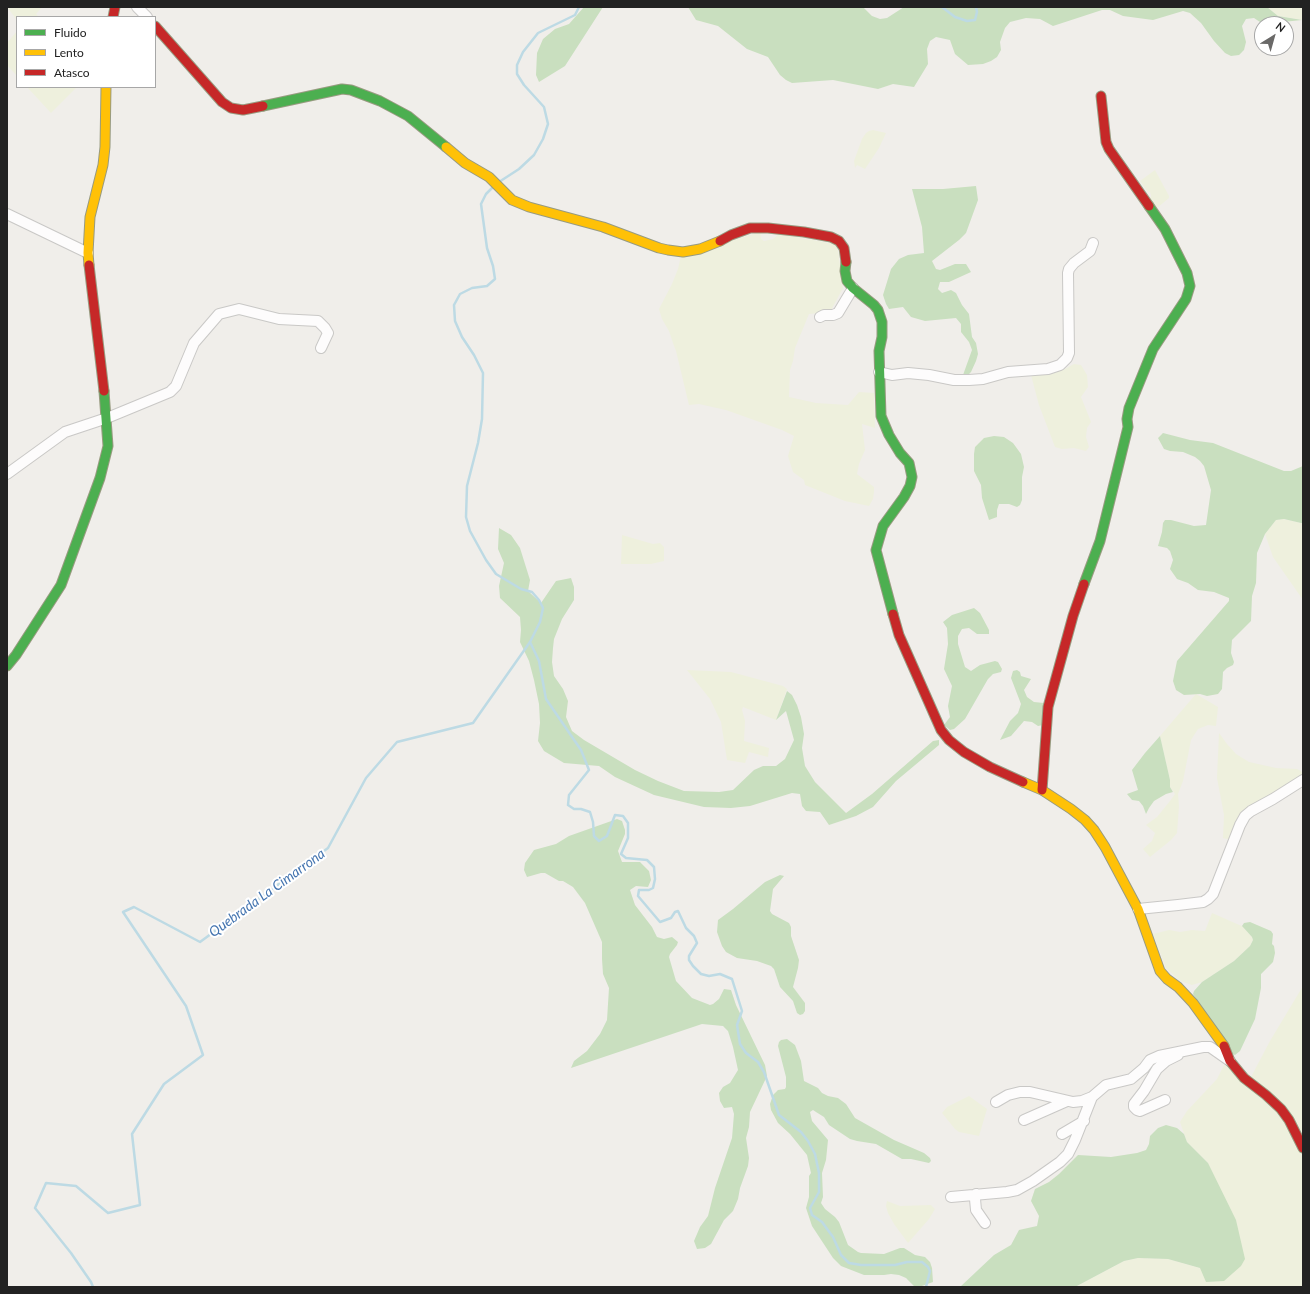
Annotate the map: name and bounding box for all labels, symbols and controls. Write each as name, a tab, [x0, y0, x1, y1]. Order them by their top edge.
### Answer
legend	[16, 16, 156, 88]
north arrow	[1254, 16, 1294, 56]
text: N	[1274, 19, 1288, 35]
text: Fluido	[54, 25, 87, 40]
text: Lento	[54, 45, 84, 60]
text: Atasco	[54, 65, 90, 80]
water label: Quebrada La Cimarrona	[206, 845, 328, 941]

